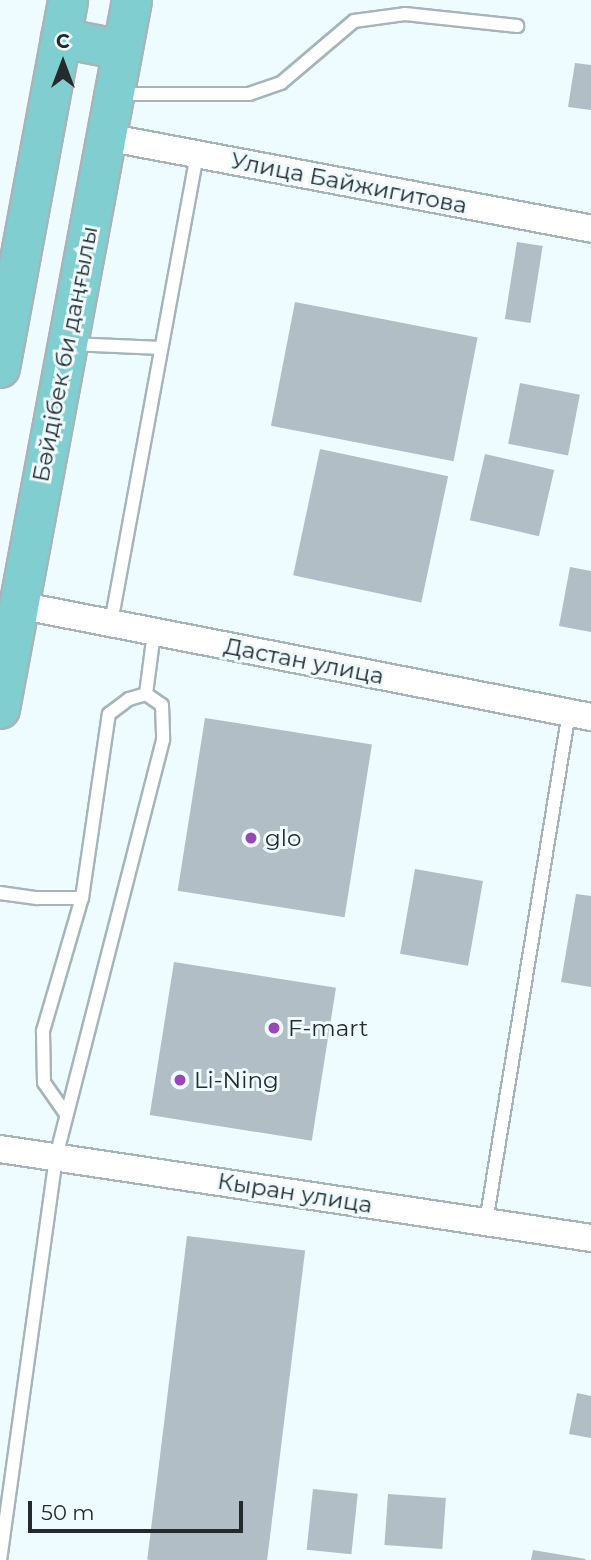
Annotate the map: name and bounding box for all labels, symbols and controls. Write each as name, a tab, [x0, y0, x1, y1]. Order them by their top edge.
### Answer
north arrow	[28, 28, 98, 98]
text: С	[56, 30, 70, 53]
street label: Улица Байжигитова	[228, 147, 470, 219]
street label: Бәйдібек би даңғылы	[27, 224, 103, 484]
street label: Дастан улица	[222, 632, 386, 690]
place label: glo	[265, 824, 301, 852]
marker: glo	[243, 830, 259, 846]
place label: F-mart	[288, 1014, 368, 1042]
marker: F-mart	[266, 1020, 282, 1036]
place label: Li-Ning	[194, 1066, 279, 1094]
marker: Li-Ning	[172, 1072, 188, 1088]
street label: Кыран улица	[216, 1167, 374, 1219]
scale bar	[32, 1486, 247, 1530]
text: 50 m	[41, 1500, 95, 1525]

